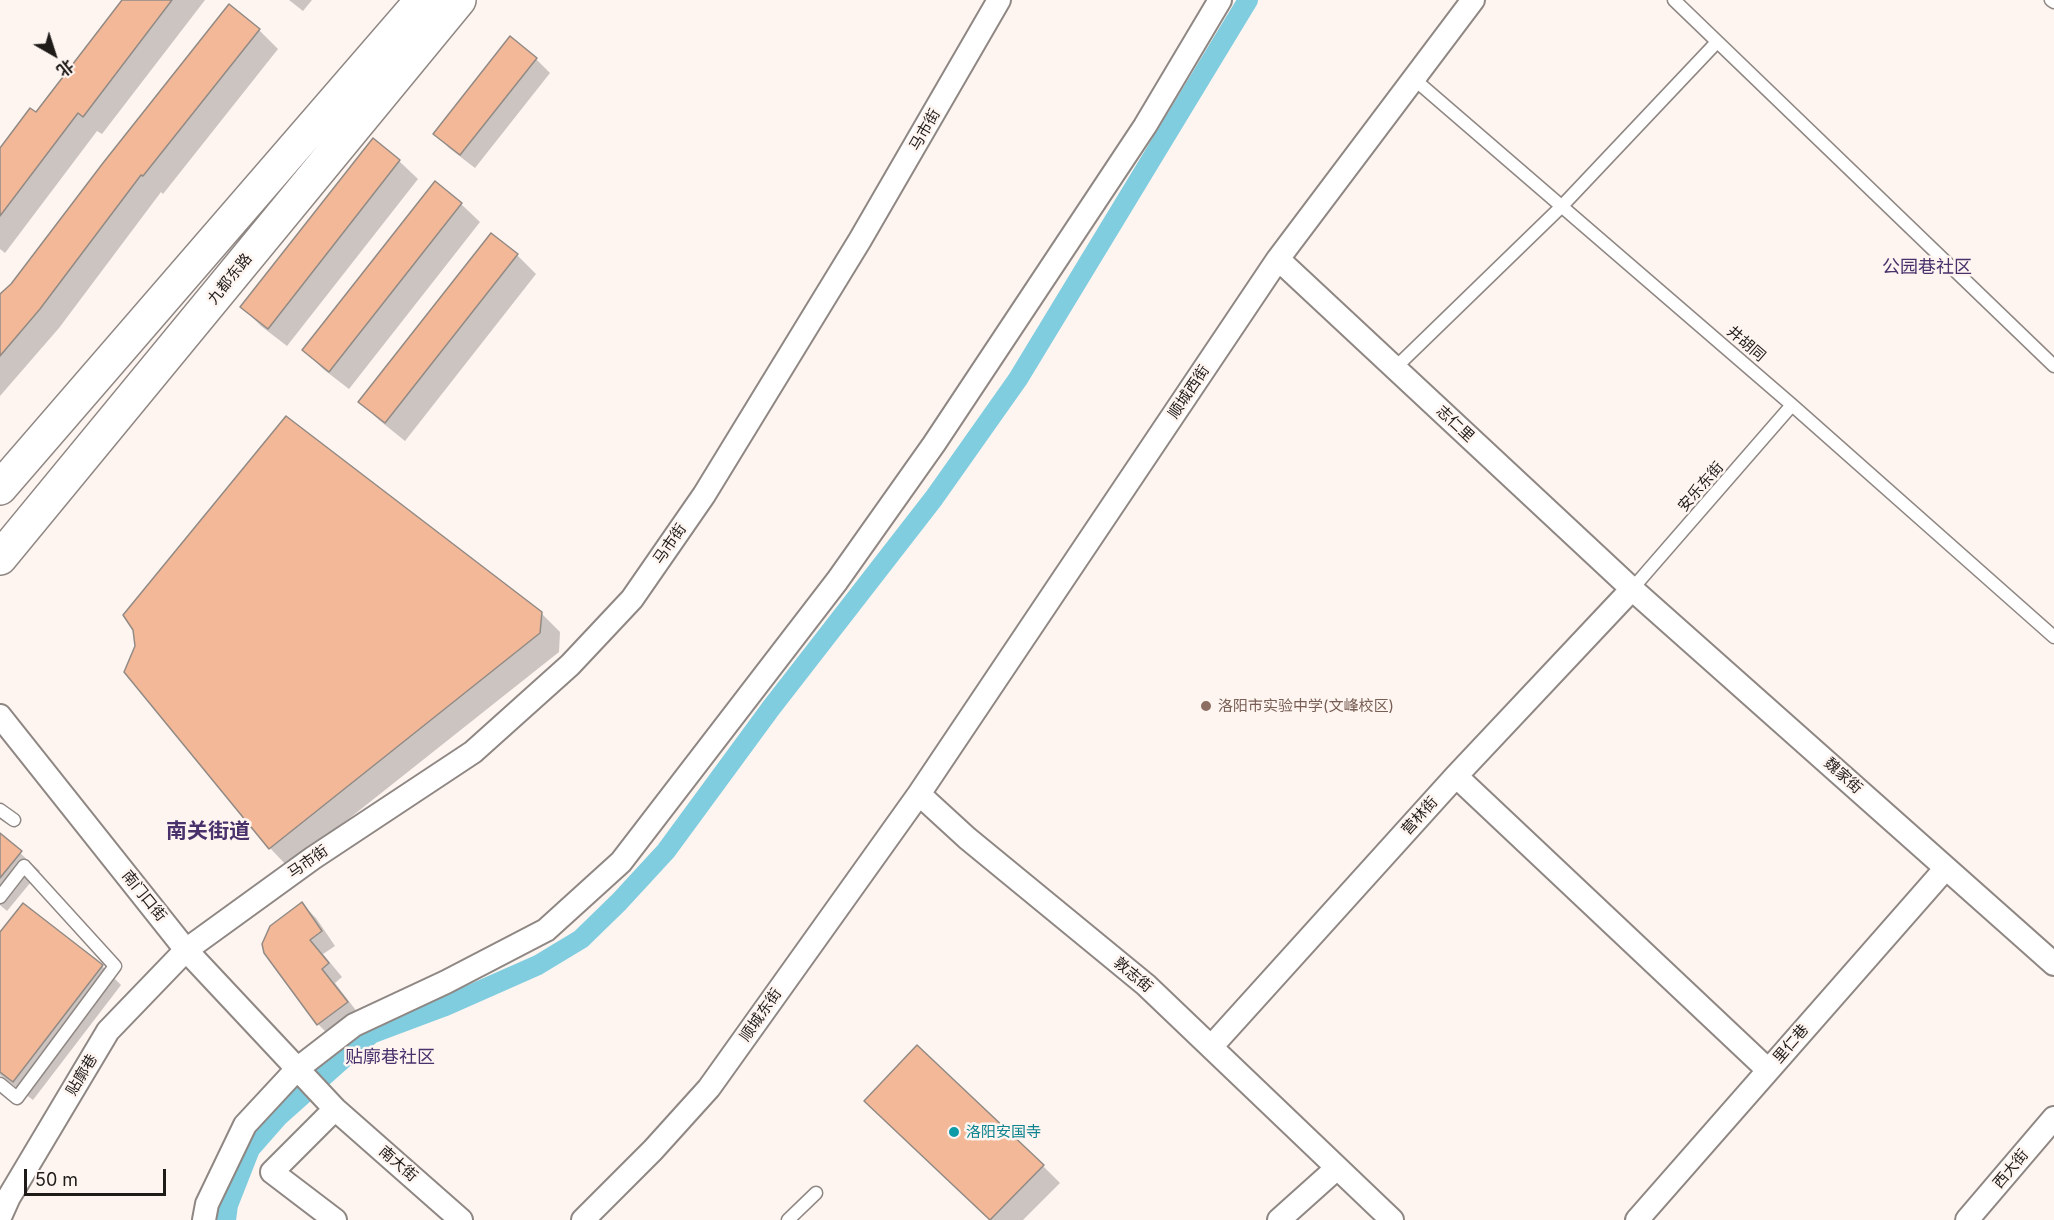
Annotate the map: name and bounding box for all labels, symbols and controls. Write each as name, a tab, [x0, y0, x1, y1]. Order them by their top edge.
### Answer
north arrow	[24, 24, 84, 84]
text: 北	[53, 55, 78, 81]
street label: 马市街	[906, 106, 944, 154]
street label: 九都东路	[204, 250, 256, 308]
district label: 公园巷社区	[1882, 257, 1972, 279]
street label: 井胡同	[1723, 322, 1769, 366]
street label: 顺城西街	[1165, 362, 1213, 422]
street label: 志仁里	[1432, 402, 1478, 446]
street label: 安乐东街	[1675, 458, 1727, 516]
street label: 马市街	[650, 520, 690, 568]
place label: 洛阳市实验中学(文峰校区)	[1218, 697, 1394, 715]
marker: 洛阳市实验中学(文峰校区)	[1199, 699, 1213, 713]
street label: 魏家街	[1820, 754, 1866, 798]
street label: 营林街	[1398, 793, 1442, 839]
district label: 南关街道	[166, 819, 250, 845]
street label: 马市街	[284, 842, 332, 882]
street label: 南门口街	[118, 867, 170, 925]
street label: 敦志街	[1110, 954, 1156, 996]
street label: 顺城东街	[736, 985, 786, 1045]
street label: 里仁巷	[1769, 1021, 1813, 1067]
district label: 贴廓巷社区	[345, 1047, 435, 1069]
street label: 贴廓巷	[63, 1051, 101, 1099]
place label: 洛阳安国寺	[966, 1123, 1041, 1141]
marker: 洛阳安国寺	[947, 1125, 961, 1139]
street label: 南大街	[375, 1142, 421, 1186]
street label: 西大街	[1990, 1146, 2032, 1192]
scale bar	[27, 1157, 170, 1195]
text: 50 m	[35, 1169, 78, 1190]

